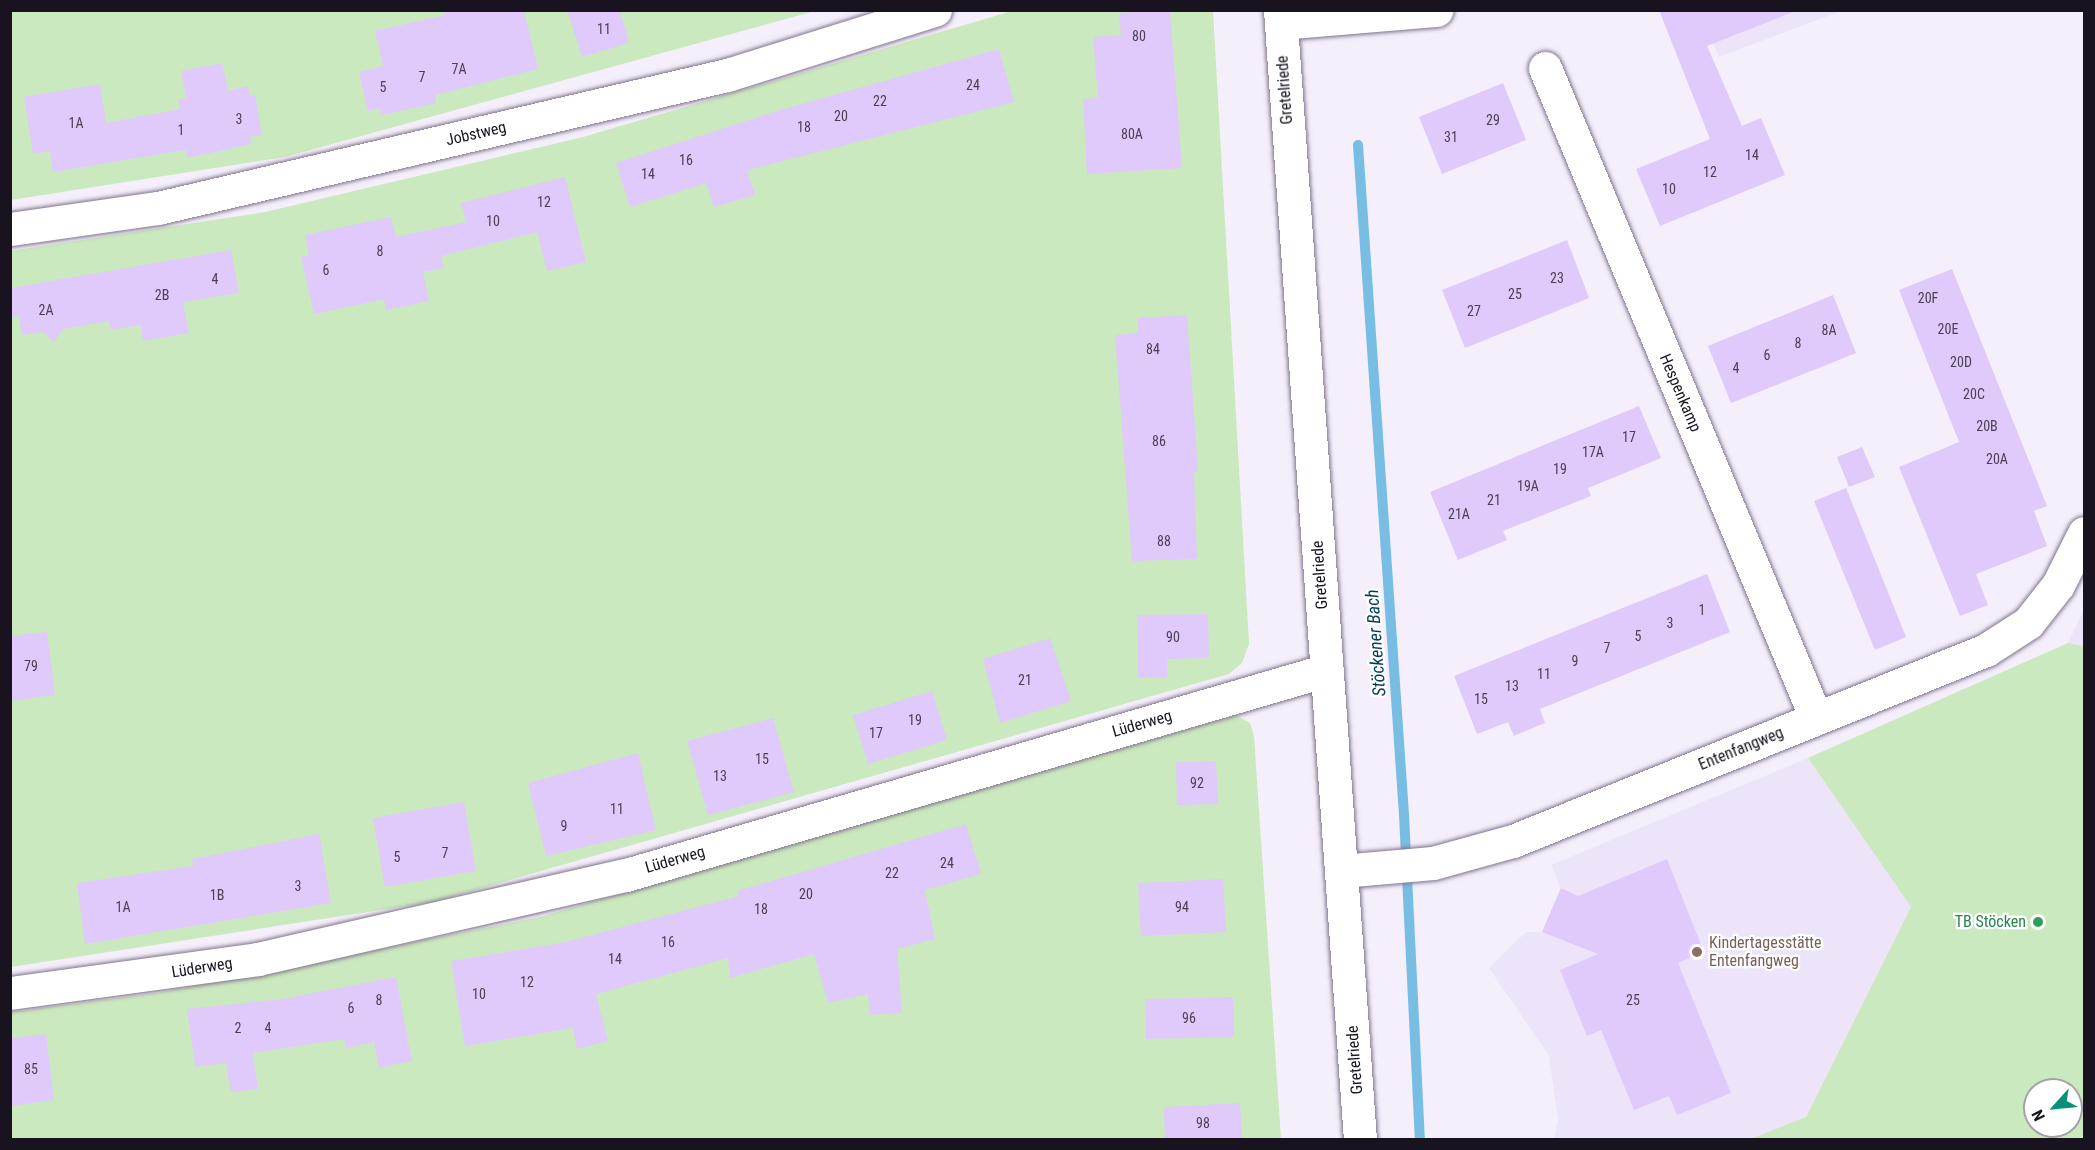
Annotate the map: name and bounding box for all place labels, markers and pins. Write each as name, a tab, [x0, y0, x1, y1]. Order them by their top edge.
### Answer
place label: TB Stöcken	[1955, 912, 2026, 932]
marker: TB Stöcken	[2031, 915, 2045, 929]
place label: Kindertagesstätte Entenfangweg	[1709, 933, 1822, 971]
marker: Kindertagesstätte Entenfangweg	[1690, 945, 1704, 959]

